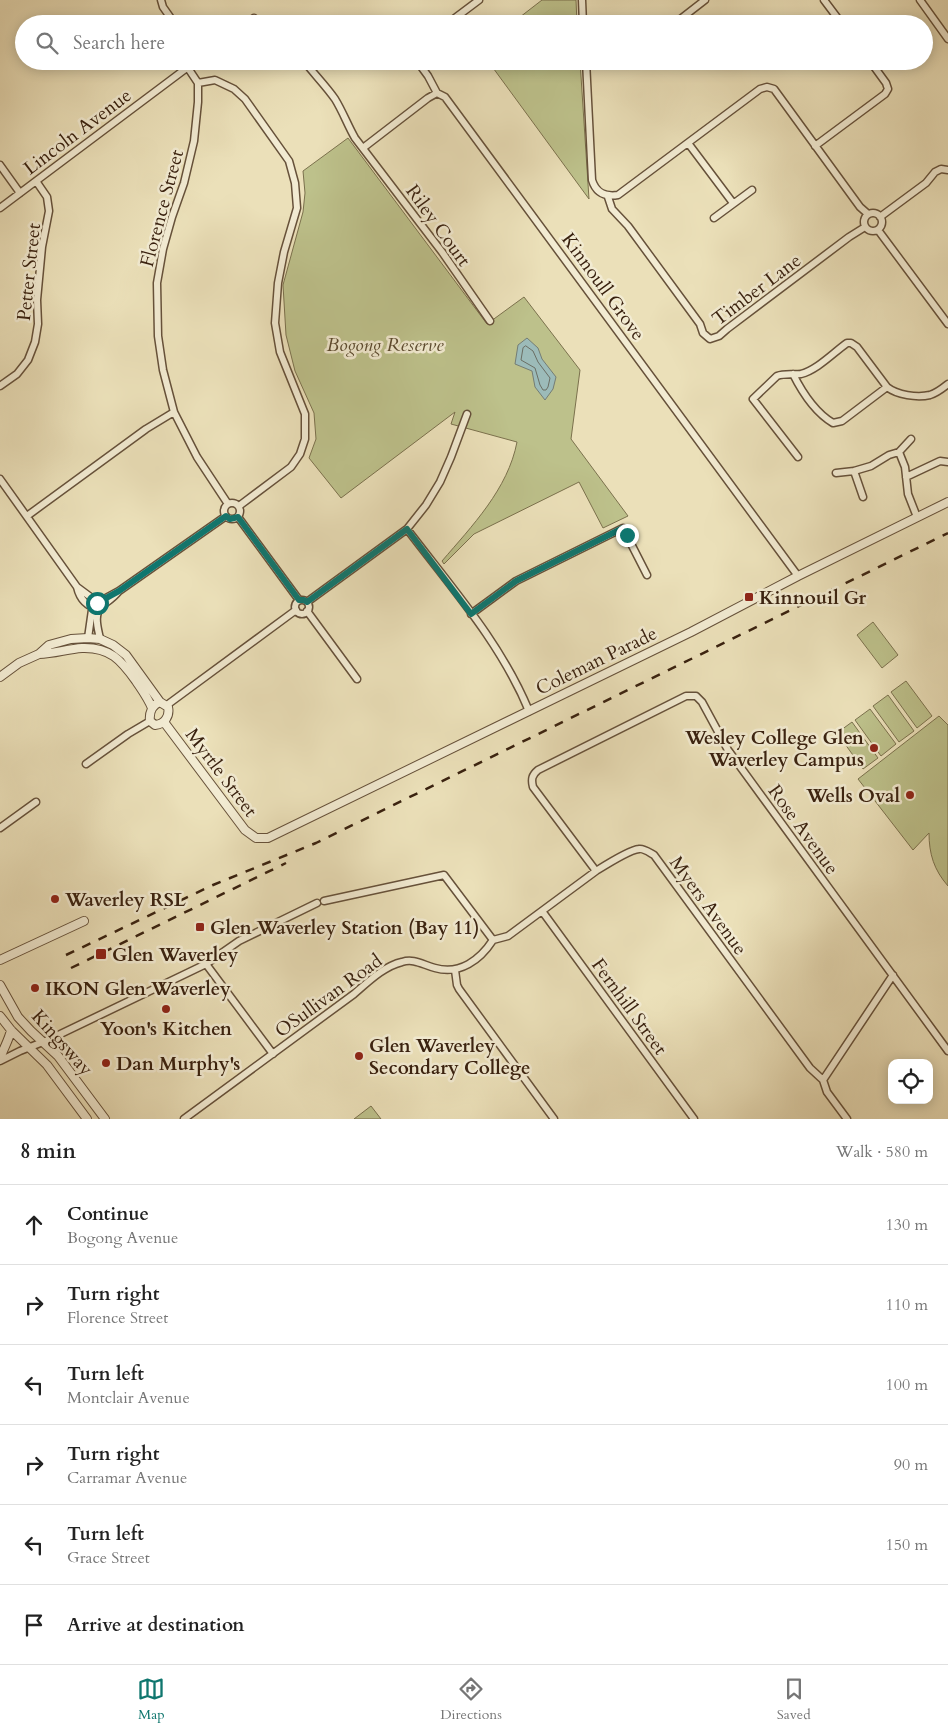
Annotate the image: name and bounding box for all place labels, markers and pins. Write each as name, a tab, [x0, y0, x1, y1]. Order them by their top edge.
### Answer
place label: Kinnouil Gr	[759, 585, 867, 611]
marker: Kinnouil Gr	[743, 591, 755, 603]
place label: Wesley College Glen Waverley Campus	[684, 725, 865, 773]
marker: Wesley College Glen Waverley Campus	[868, 742, 880, 754]
place label: Wells Oval	[805, 783, 900, 809]
marker: Wells Oval	[904, 789, 916, 801]
place label: Waverley RSL	[64, 887, 186, 913]
marker: Waverley RSL	[49, 893, 61, 905]
place label: Glen Waverley Station (Bay 11)	[210, 915, 479, 941]
marker: Glen Waverley Station (Bay 11)	[194, 921, 206, 933]
place label: Glen Waverley	[112, 942, 239, 968]
marker: Glen Waverley	[94, 947, 108, 961]
place label: IKON Glen Waverley	[45, 976, 231, 1002]
marker: IKON Glen Waverley	[29, 982, 41, 994]
marker: Yoon's Kitchen	[160, 1003, 172, 1015]
place label: Yoon's Kitchen	[100, 1016, 233, 1042]
place label: Glen Waverley Secondary College	[369, 1033, 530, 1081]
marker: Glen Waverley Secondary College	[353, 1050, 365, 1062]
place label: Dan Murphy's	[116, 1051, 240, 1077]
marker: Dan Murphy's	[100, 1057, 112, 1069]

